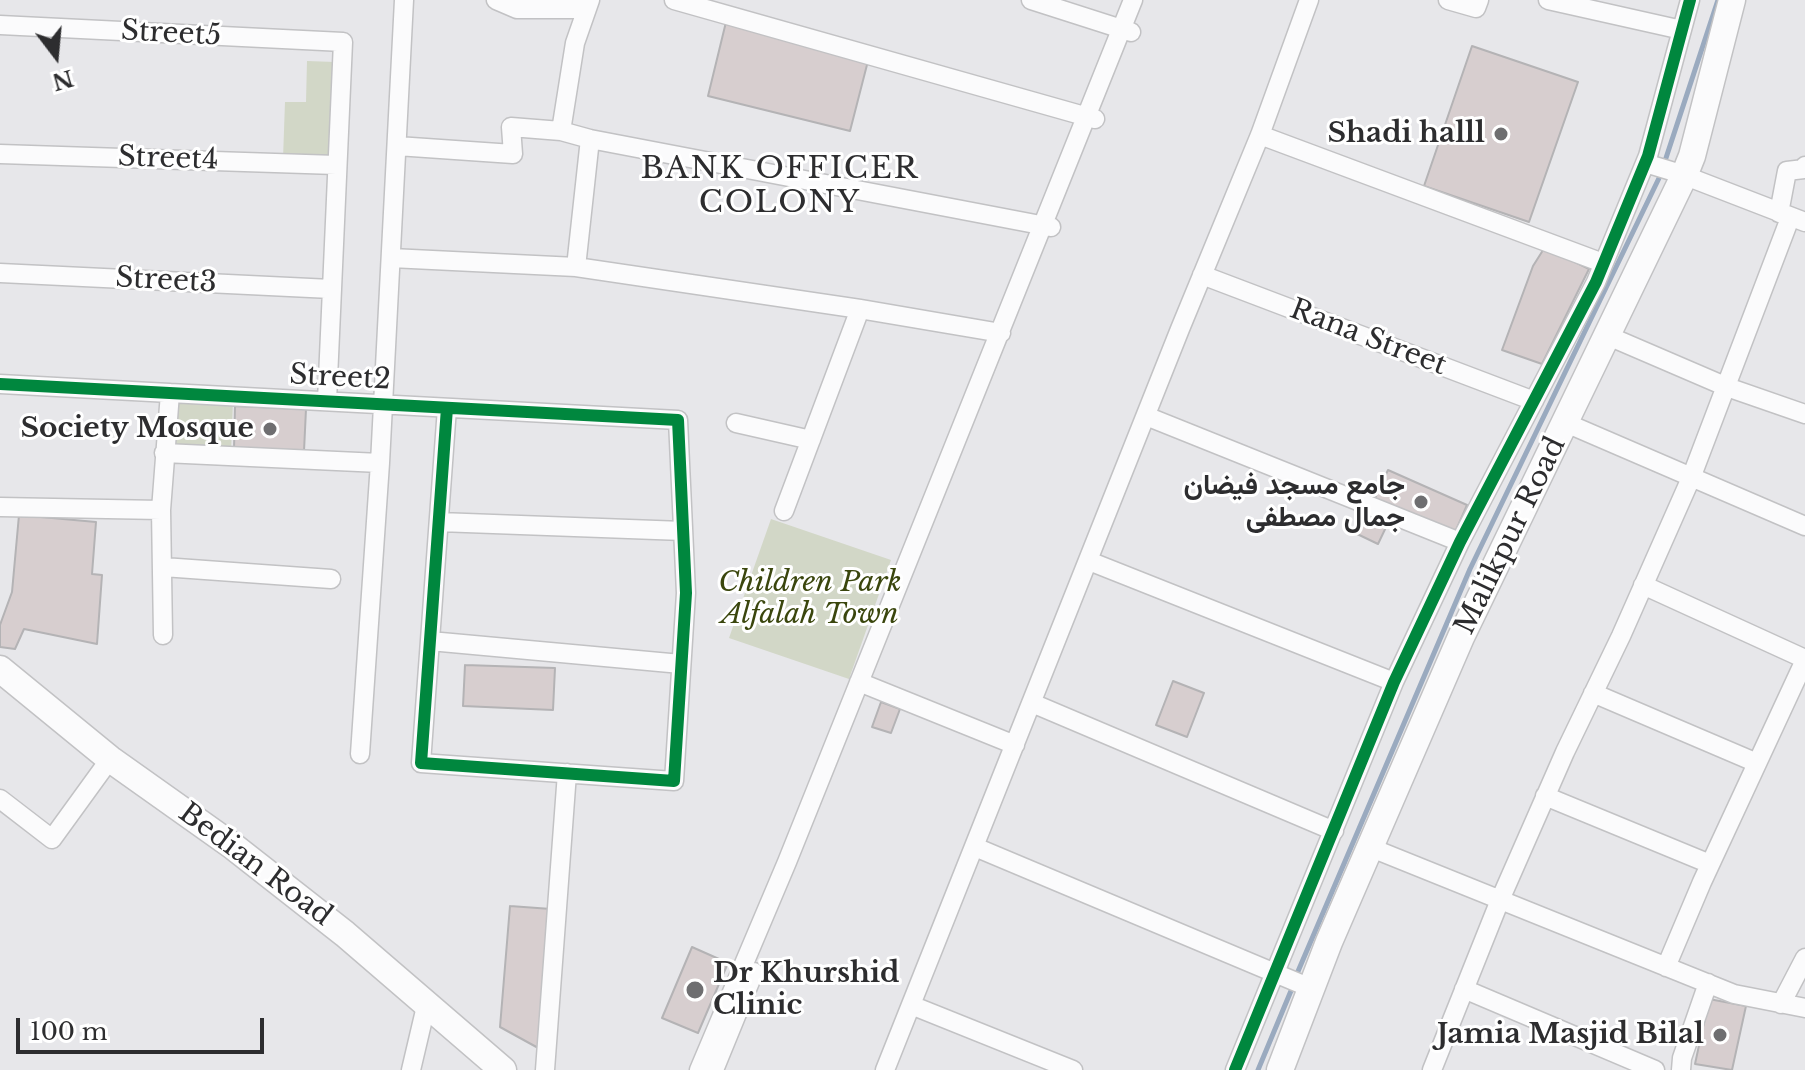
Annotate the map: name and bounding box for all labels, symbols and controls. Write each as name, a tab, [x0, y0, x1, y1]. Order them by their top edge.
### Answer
street label: Street5	[120, 15, 222, 53]
north arrow	[16, 16, 96, 96]
text: N	[49, 64, 76, 95]
place label: Shadi halll	[1328, 117, 1485, 151]
marker: Shadi halll	[1492, 125, 1510, 143]
street label: Street4	[117, 140, 219, 178]
district label: BANK OFFICER COLONY	[641, 152, 919, 222]
street label: Street3	[114, 262, 218, 300]
street label: Rana Street	[1285, 293, 1451, 383]
street label: Street2	[288, 359, 392, 397]
place label: Society Mosque	[20, 412, 254, 446]
marker: Society Mosque	[261, 420, 279, 438]
street label: Malikpur Road	[1449, 432, 1573, 640]
place label: جامع مسجد فیضان جمال مصطفی	[1183, 469, 1405, 535]
marker: جامع مسجد فیضان جمال مصطفی	[1412, 493, 1430, 511]
park label: Children Park Alfalah Town	[718, 566, 902, 632]
street label: Bedian Road	[172, 796, 338, 934]
place label: Dr Khurshid Clinic	[713, 957, 900, 1023]
marker: Dr Khurshid Clinic	[684, 979, 706, 1001]
scale bar	[20, 1002, 268, 1052]
text: 100 m	[30, 1017, 108, 1046]
place label: Jamia Masjid Bilal	[1437, 1018, 1704, 1052]
marker: Jamia Masjid Bilal	[1711, 1026, 1729, 1044]

